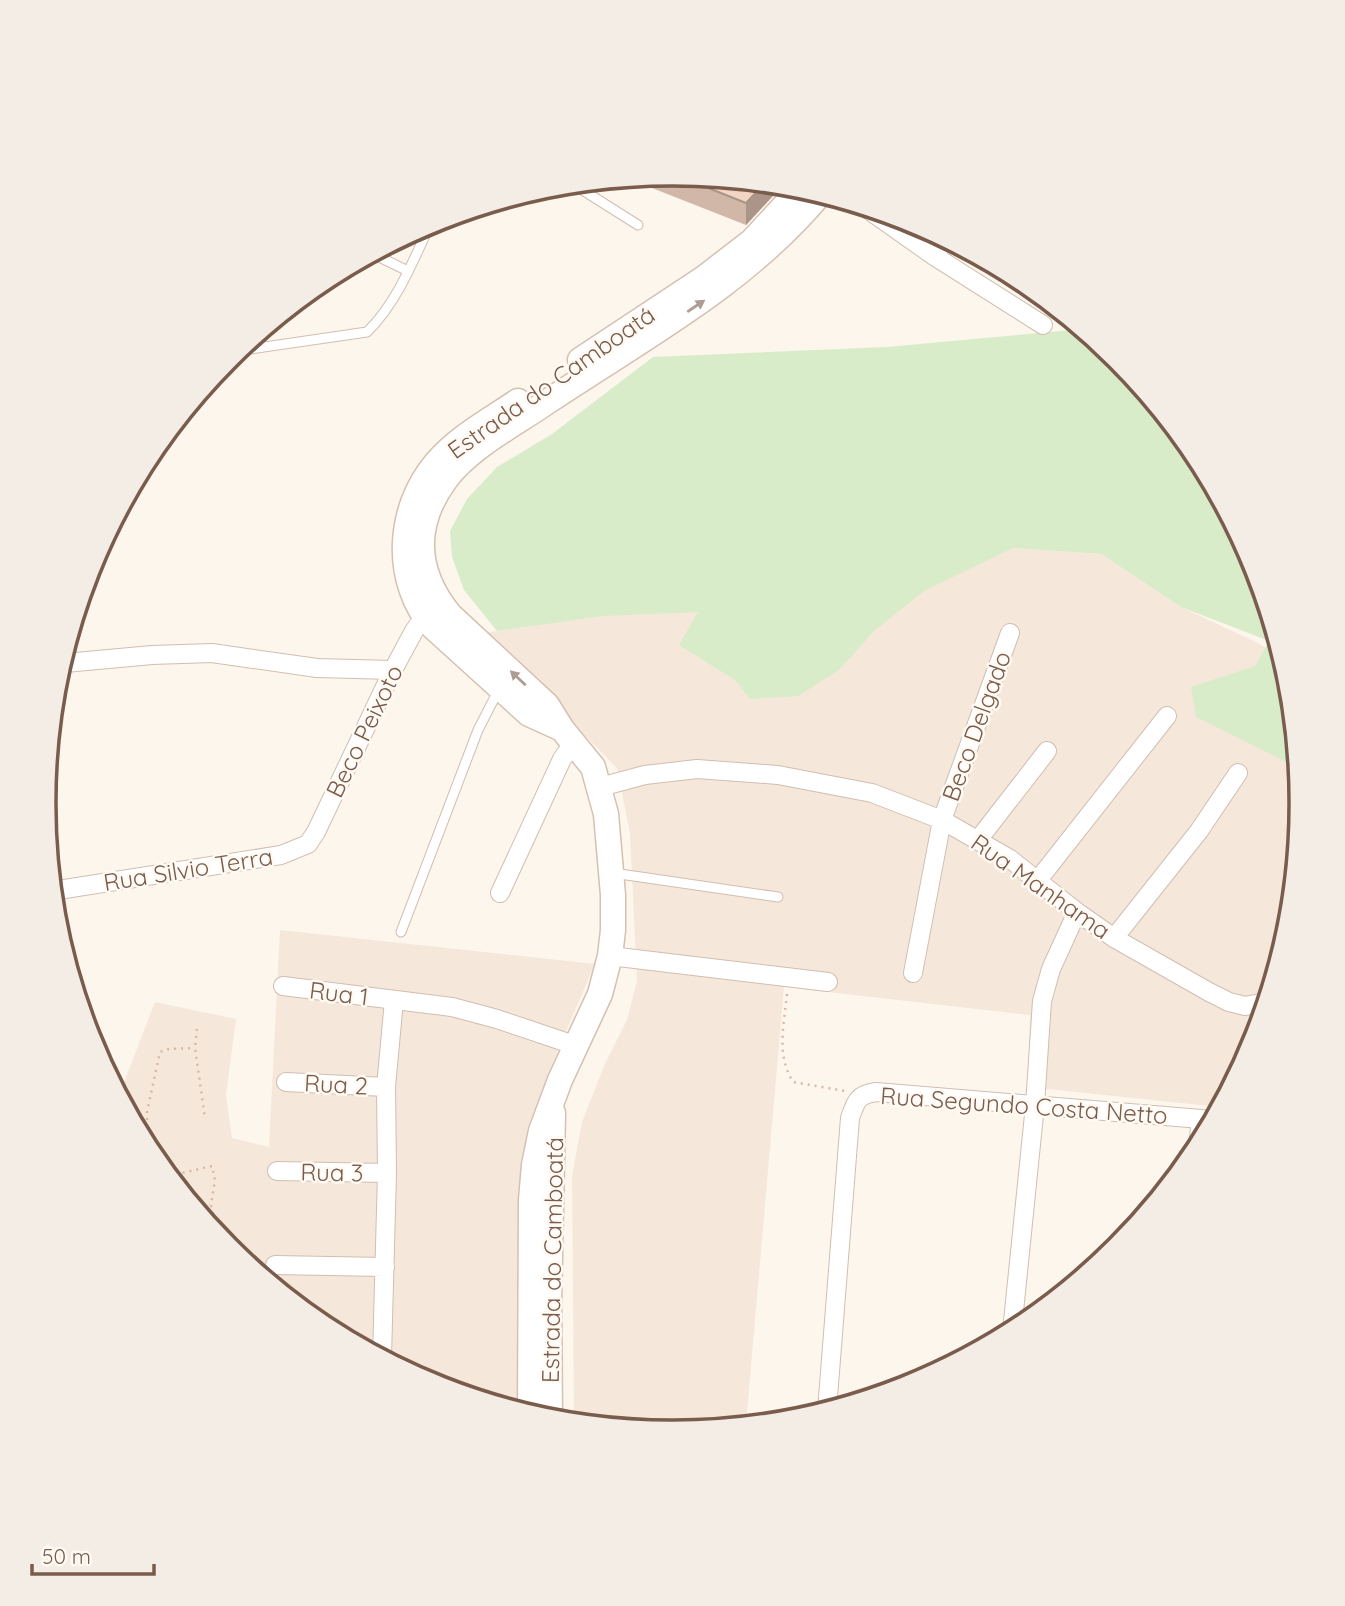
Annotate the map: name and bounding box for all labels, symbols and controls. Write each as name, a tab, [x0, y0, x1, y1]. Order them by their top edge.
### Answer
street label: Estrada do Camboatá	[442, 299, 660, 465]
one-way arrow	[686, 299, 705, 312]
street label: Beco Delgado	[935, 647, 1017, 805]
street label: Beco Peixoto	[319, 660, 409, 802]
one-way arrow	[510, 670, 527, 686]
street label: Rua Manhama	[965, 827, 1117, 945]
street label: Rua Silvio Terra	[101, 841, 275, 897]
street label: Rua 1	[308, 974, 370, 1012]
street label: Rua 2	[303, 1067, 369, 1101]
street label: Rua Segundo Costa Netto	[879, 1080, 1169, 1130]
street label: Estrada do Camboatá	[535, 1137, 569, 1383]
street label: Rua 3	[300, 1156, 364, 1188]
scale bar	[32, 1532, 154, 1576]
text: 50 m	[42, 1543, 91, 1569]

